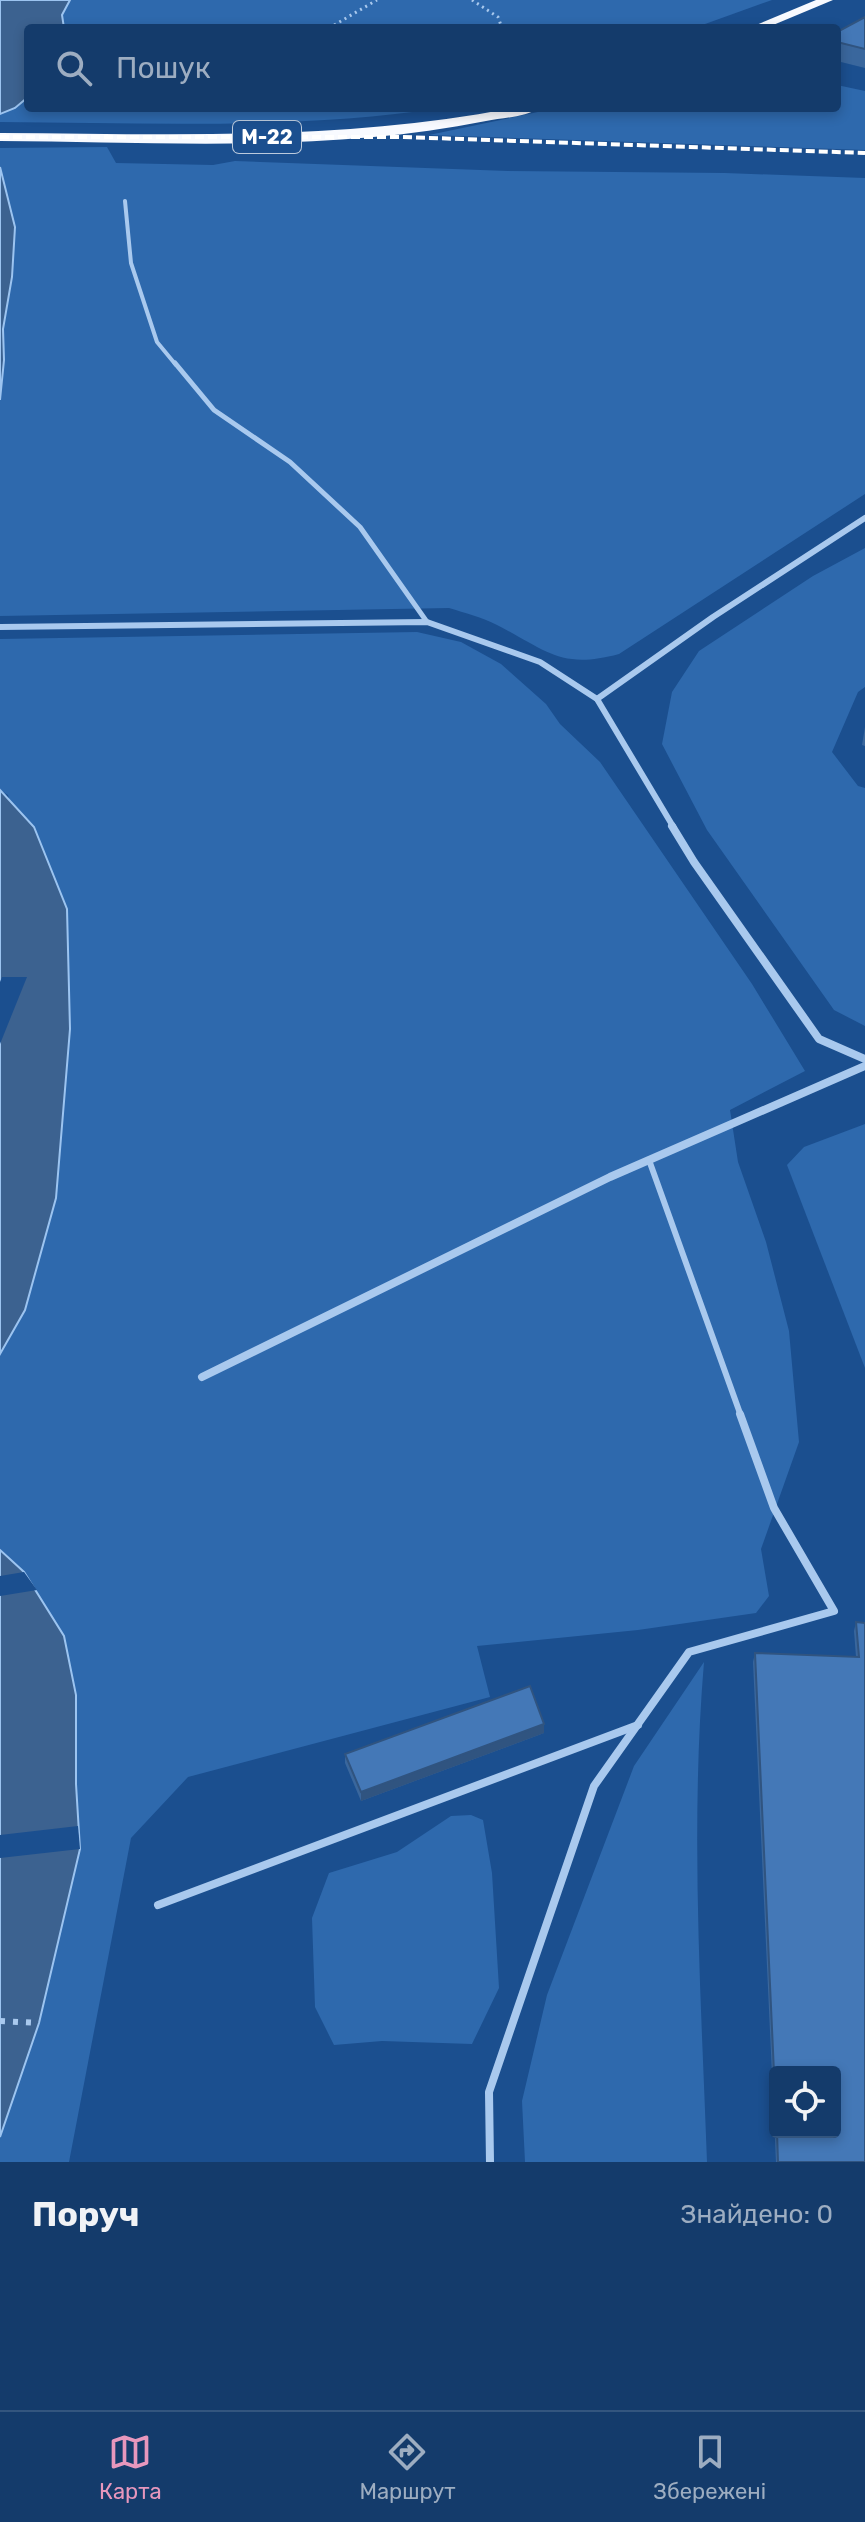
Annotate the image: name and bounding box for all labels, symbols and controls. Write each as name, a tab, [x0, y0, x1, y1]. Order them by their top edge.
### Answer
search box	[24, 24, 841, 112]
icon: search	[52, 46, 96, 90]
text: Пошук	[116, 50, 211, 86]
road number: М-22	[233, 121, 301, 153]
map controls	[769, 2066, 841, 2138]
button: locate	[769, 2066, 841, 2138]
text: Поруч	[32, 2194, 140, 2235]
text: Знайдено: 0	[680, 2199, 833, 2230]
tab: Карта	[99, 2430, 162, 2505]
tab: Маршрут	[359, 2430, 455, 2505]
tab: Збережені	[653, 2430, 766, 2505]

